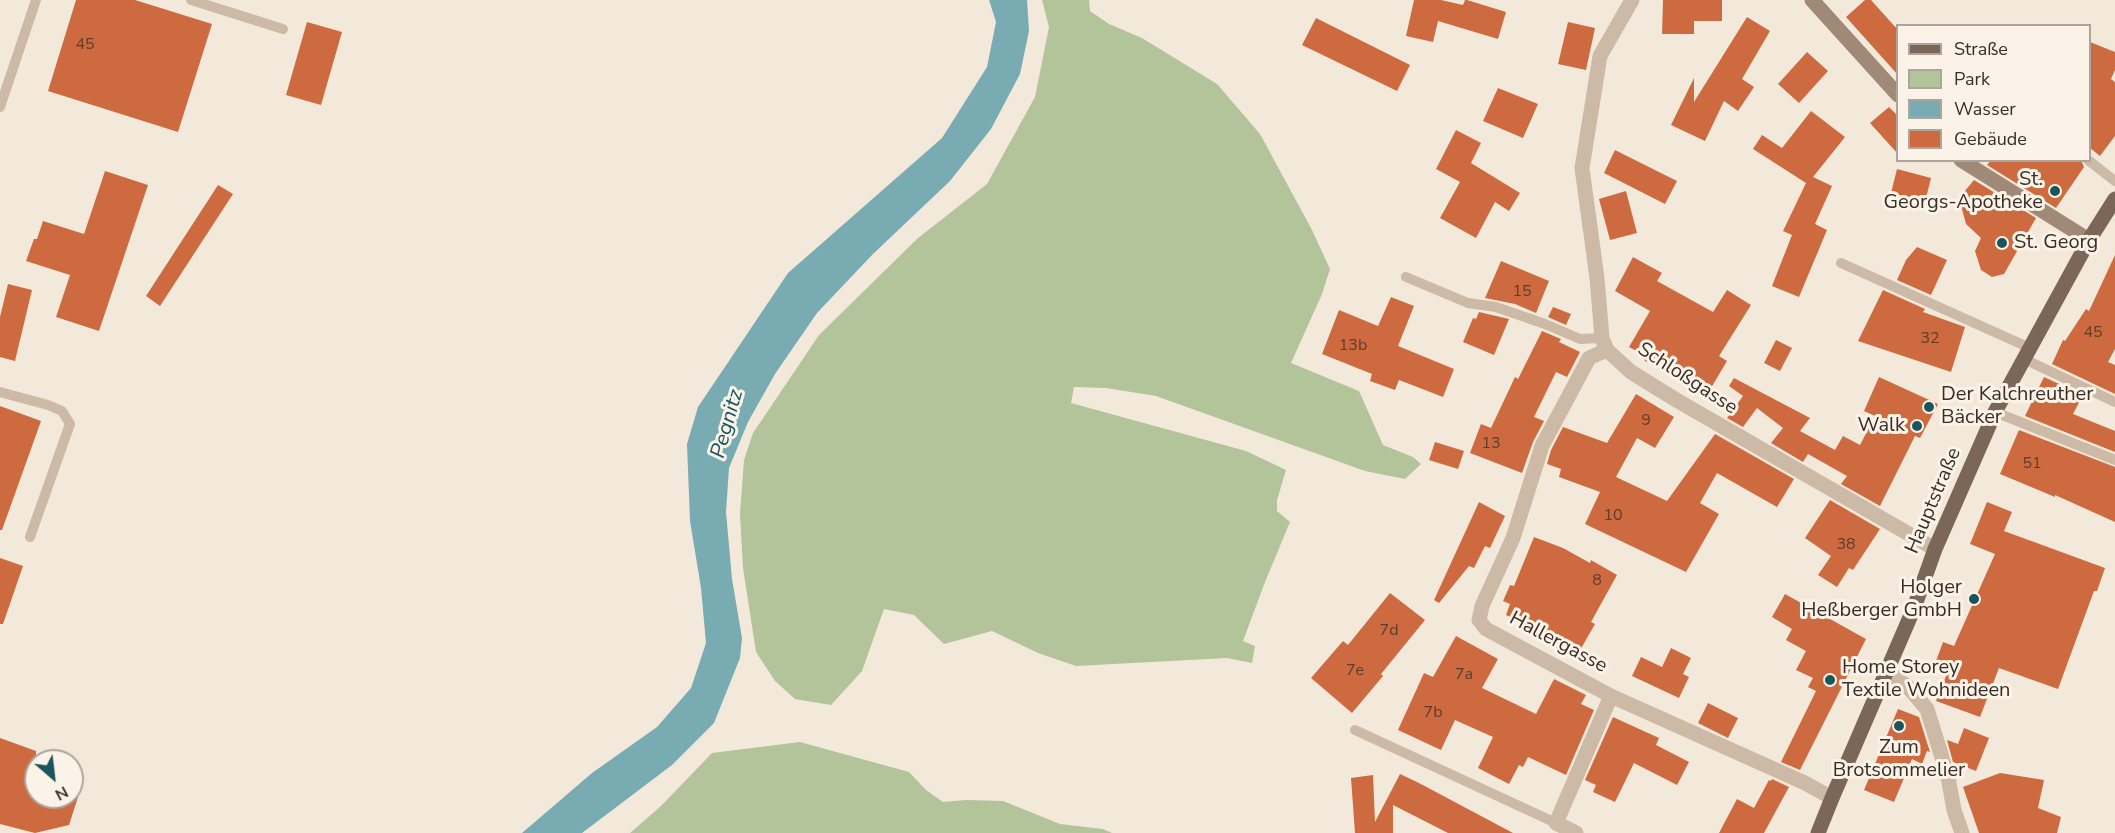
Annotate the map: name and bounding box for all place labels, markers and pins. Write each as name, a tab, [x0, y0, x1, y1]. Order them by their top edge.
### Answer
place label: St. Georgs-Apotheke	[1884, 168, 2043, 215]
marker: St. Georgs-Apotheke	[2048, 184, 2062, 198]
place label: St. Georg	[2014, 231, 2098, 255]
marker: St. Georg	[1995, 236, 2009, 250]
place label: Der Kalchreuther Bäcker	[1941, 383, 2093, 430]
marker: Der Kalchreuther Bäcker	[1922, 400, 1936, 414]
place label: Walk	[1858, 414, 1905, 438]
marker: Walk	[1910, 419, 1924, 433]
place label: Holger Heßberger GmbH	[1801, 576, 1962, 623]
marker: Holger Heßberger GmbH	[1967, 592, 1981, 606]
place label: Home Storey Textile Wohnideen	[1842, 656, 2010, 703]
marker: Home Storey Textile Wohnideen	[1823, 673, 1837, 687]
marker: Zum Brotsommelier	[1892, 719, 1906, 733]
place label: Zum Brotsommelier	[1833, 736, 1965, 783]

